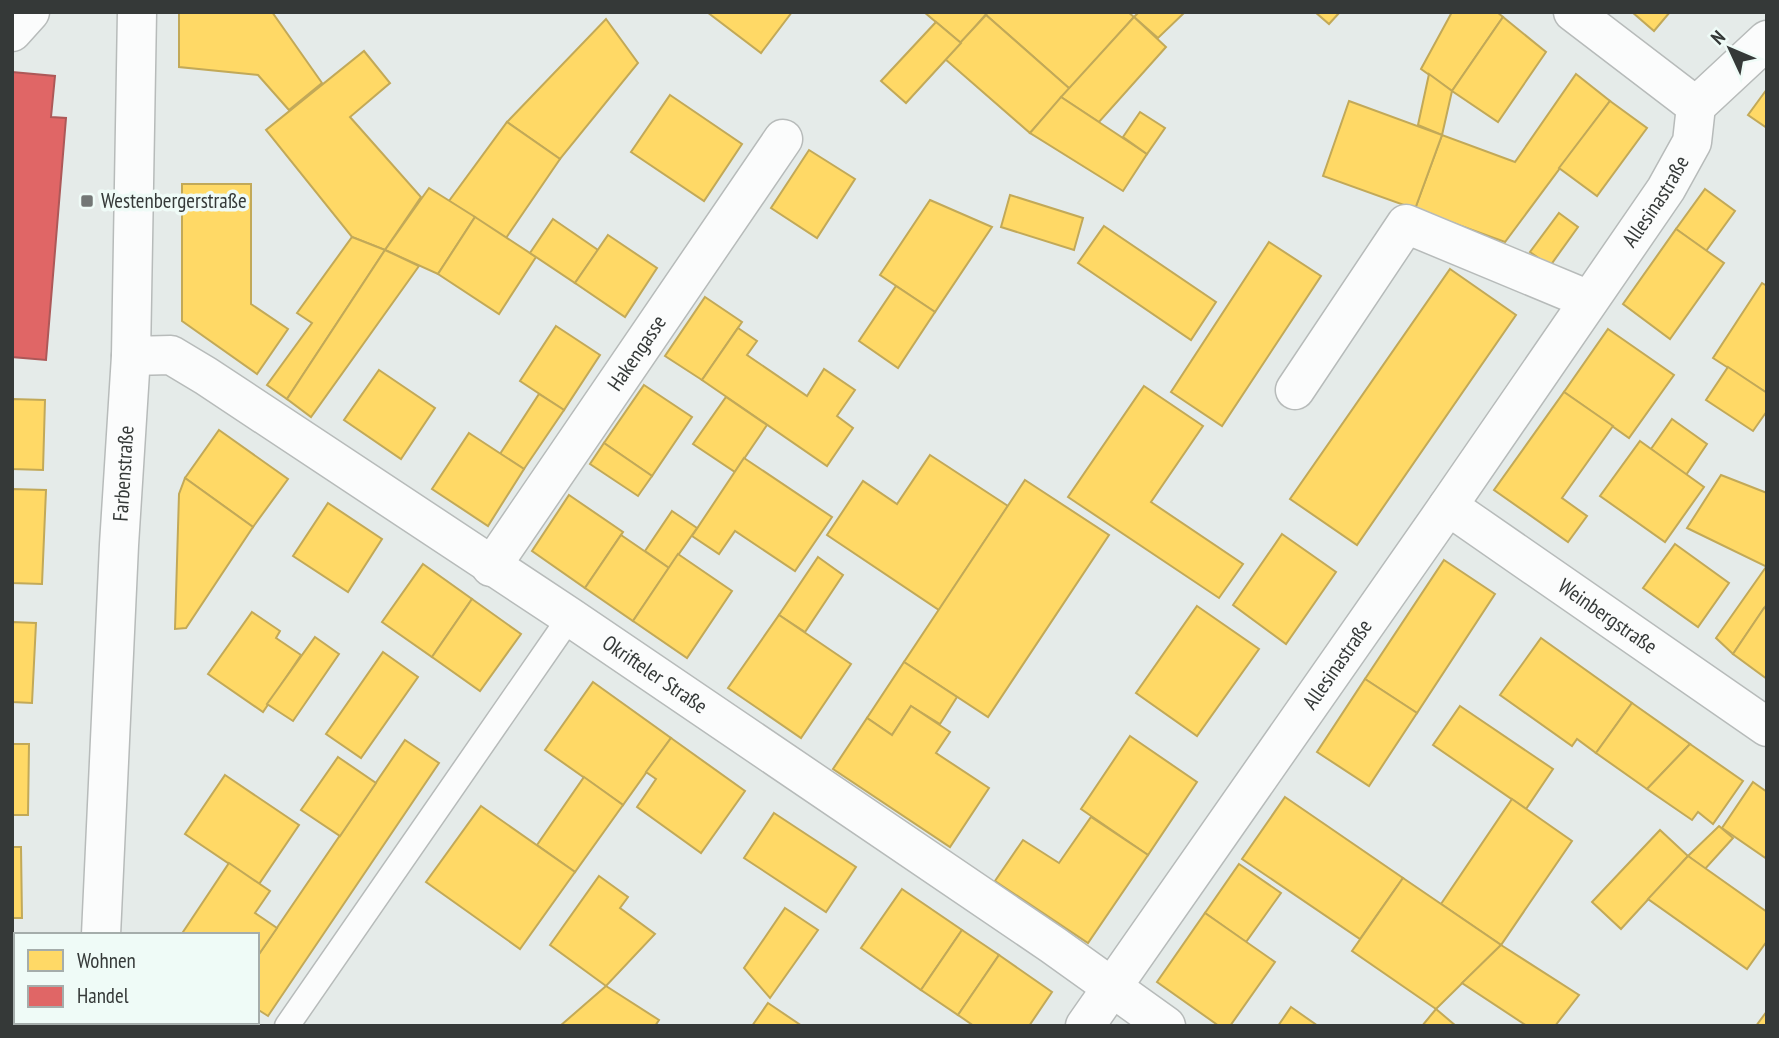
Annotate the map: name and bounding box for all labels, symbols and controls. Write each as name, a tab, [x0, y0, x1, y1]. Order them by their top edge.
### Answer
north arrow	[1695, 14, 1765, 84]
text: N	[1706, 25, 1730, 49]
street label: Allesinastraße	[1616, 151, 1695, 252]
place label: Westenbergerstraße	[101, 187, 247, 214]
marker: Westenbergerstraße	[79, 193, 95, 209]
street label: Hakengasse	[601, 310, 672, 396]
street label: Farbenstraße	[107, 425, 140, 522]
street label: Weinbergstraße	[1553, 572, 1663, 660]
street label: Allesinastraße	[1296, 614, 1378, 714]
street label: Okrifteler Straße	[597, 629, 713, 719]
legend	[14, 933, 259, 1024]
text: Wohnen	[77, 947, 136, 974]
text: Handel	[77, 982, 129, 1009]

